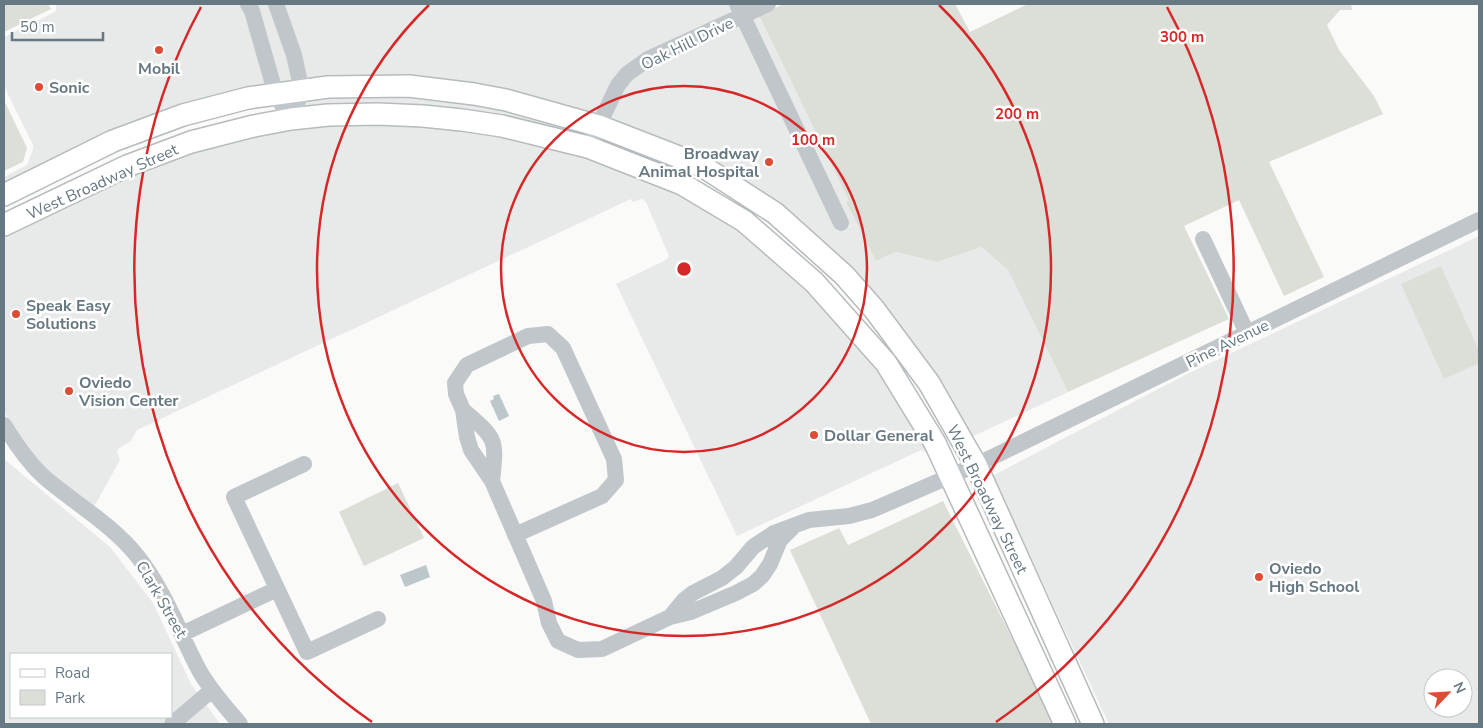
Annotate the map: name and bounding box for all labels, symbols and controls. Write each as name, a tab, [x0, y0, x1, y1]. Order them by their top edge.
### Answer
scale bar	[12, 10, 104, 42]
street label: Oak Hill Drive	[638, 12, 737, 76]
text: 50 m	[20, 17, 55, 37]
text: 300 m	[1160, 27, 1204, 47]
marker: Mobil	[153, 44, 165, 56]
place label: Mobil	[138, 58, 180, 80]
place label: Sonic	[49, 77, 90, 99]
marker: Sonic	[33, 81, 45, 93]
text: 200 m	[995, 104, 1039, 124]
text: 100 m	[791, 130, 835, 150]
street label: West Broadway Street	[23, 138, 182, 225]
place label: Broadway Animal Hospital	[638, 143, 760, 183]
marker: Broadway Animal Hospital	[763, 156, 775, 168]
centre of rings	[675, 260, 693, 278]
place label: Speak Easy Solutions	[26, 295, 111, 335]
marker: Speak Easy Solutions	[10, 308, 22, 320]
street label: Pine Avenue	[1182, 314, 1273, 374]
place label: Oviedo Vision Center	[78, 372, 179, 412]
marker: Oviedo Vision Center	[63, 385, 75, 397]
street label: West Broadway Street	[941, 421, 1033, 578]
place label: Dollar General	[824, 425, 934, 447]
marker: Dollar General	[808, 429, 820, 441]
street label: Clark Street	[130, 557, 192, 642]
place label: Oviedo High School	[1269, 558, 1359, 598]
marker: Oviedo High School	[1253, 571, 1265, 583]
legend	[10, 653, 172, 718]
text: Road	[55, 663, 90, 683]
north arrow	[1423, 668, 1473, 718]
text: N	[1449, 679, 1470, 696]
text: Park	[55, 688, 85, 708]

